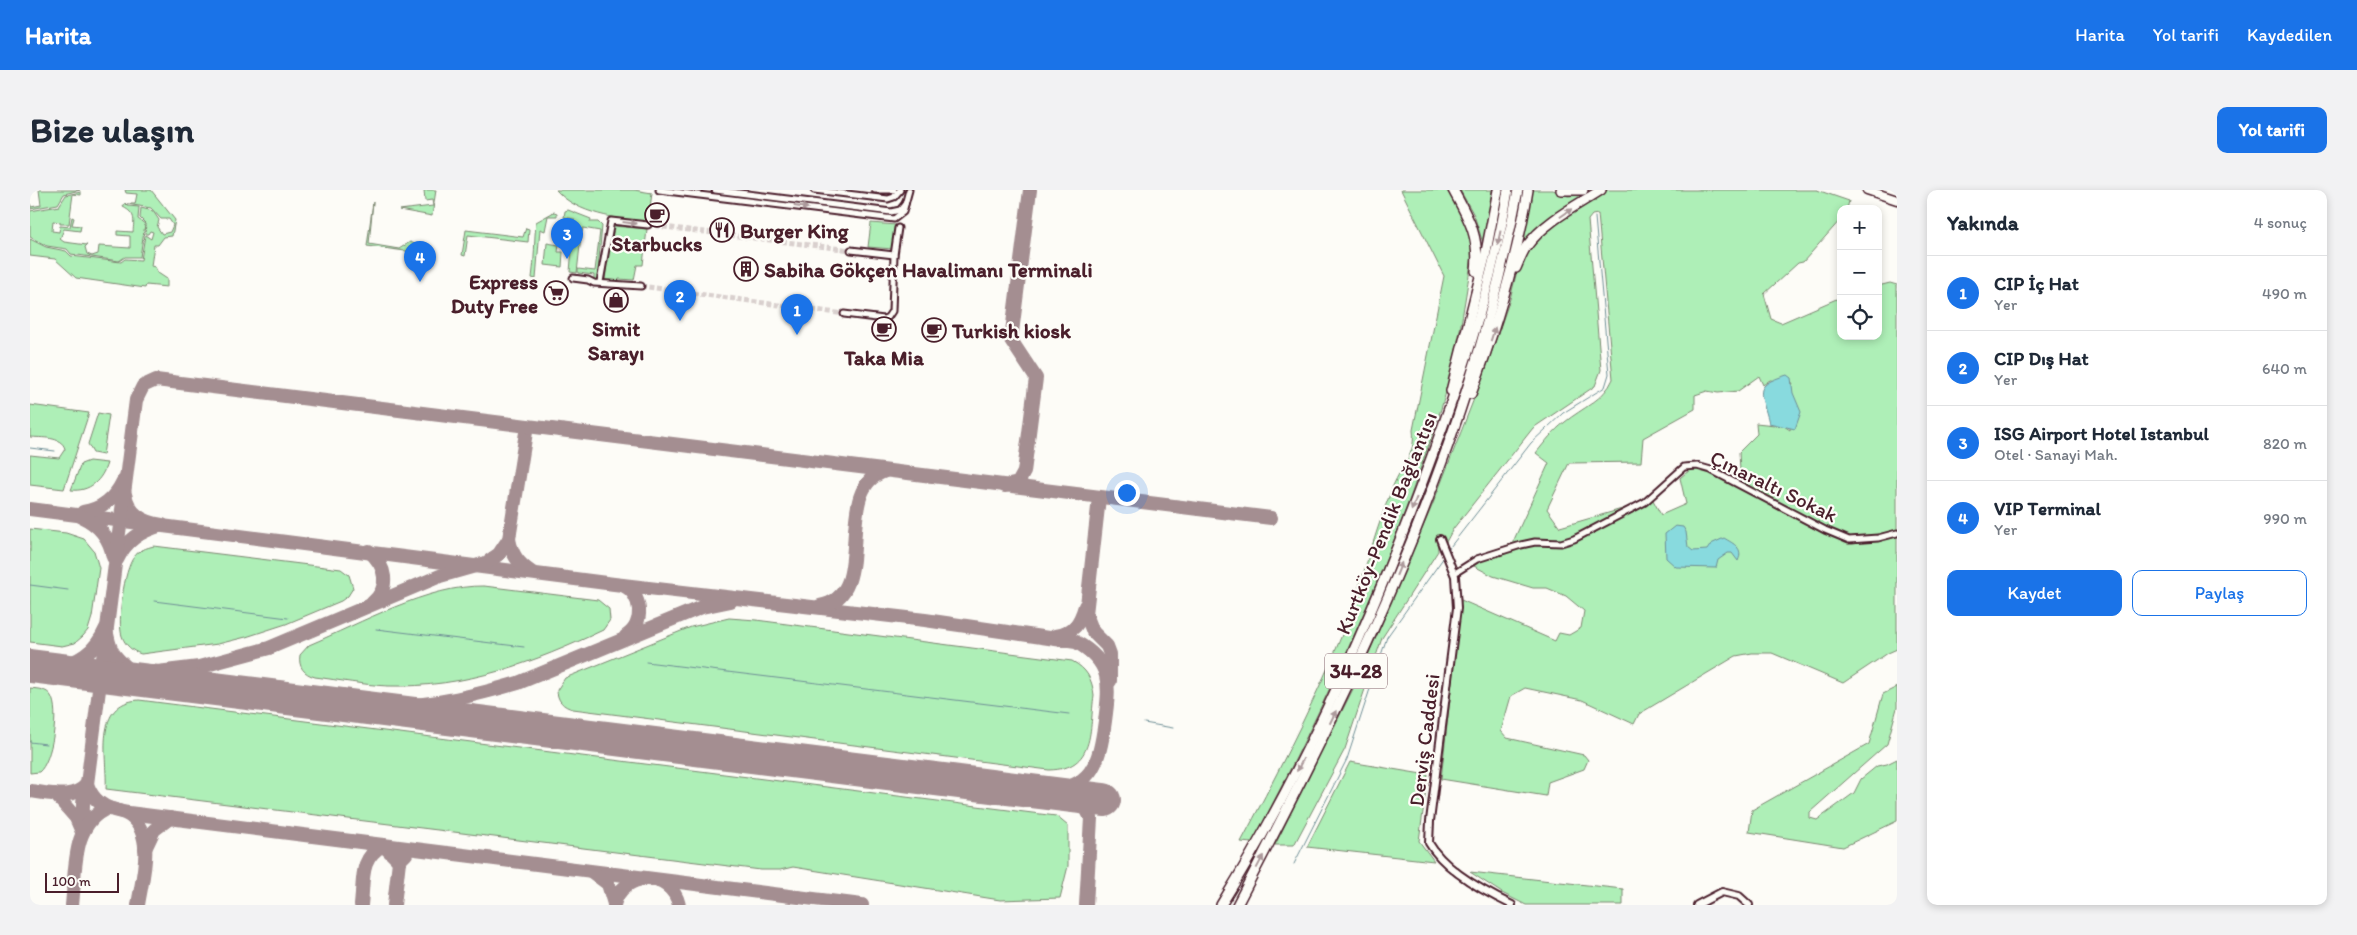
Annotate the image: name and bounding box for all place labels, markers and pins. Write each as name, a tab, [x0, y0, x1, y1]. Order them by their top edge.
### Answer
cafe icon: Starbucks	[644, 202, 670, 228]
restaurant icon: Burger King	[709, 217, 735, 243]
pin: 3	[551, 218, 583, 259]
place label: Burger King	[740, 218, 849, 244]
place label: Starbucks	[611, 231, 703, 256]
pin: 4	[404, 241, 436, 282]
building icon: Sabiha Gökçen Havalimanı Terminali	[733, 256, 759, 282]
place label: Sabiha Gökçen Havalimanı Terminali	[764, 257, 1093, 283]
place label: Express Duty Free	[451, 269, 538, 319]
supermarket icon: Express Duty Free	[543, 280, 569, 306]
pin: 2	[664, 280, 696, 321]
shop icon: Simit Sarayı	[603, 287, 629, 313]
pin: 1	[781, 294, 813, 335]
place label: Simit Sarayı	[588, 316, 644, 366]
cafe icon: Taka Mia	[871, 316, 897, 342]
cafe icon: Turkish kiosk	[921, 317, 947, 343]
place label: Turkish kiosk	[951, 318, 1072, 343]
place label: Taka Mia	[843, 345, 925, 370]

